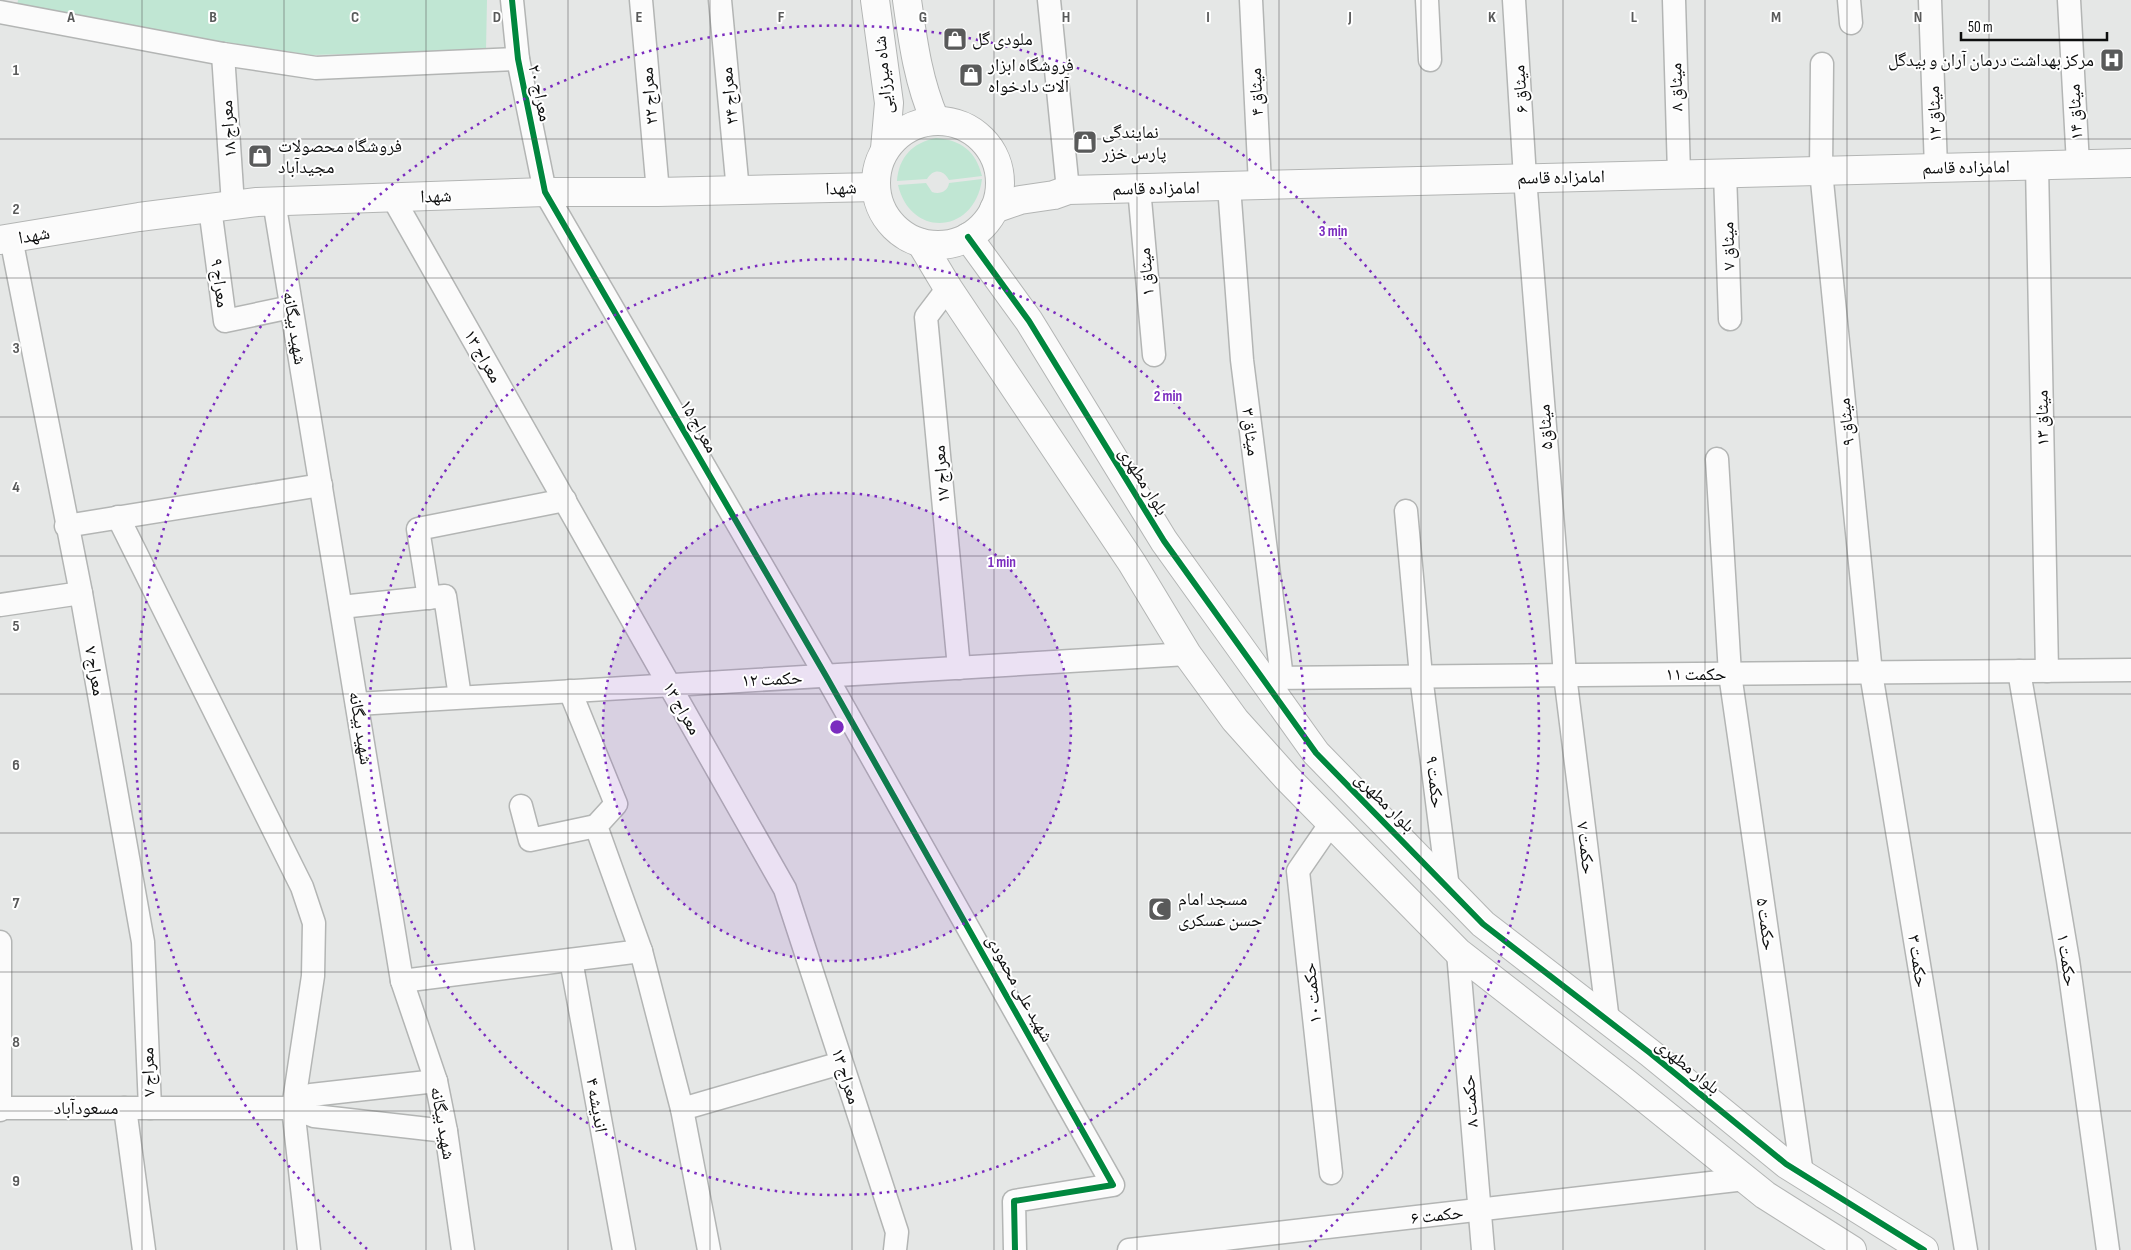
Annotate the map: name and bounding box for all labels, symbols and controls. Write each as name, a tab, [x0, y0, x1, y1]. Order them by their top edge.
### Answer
text: A	[66, 8, 75, 27]
text: B	[209, 8, 217, 27]
text: C	[351, 8, 359, 27]
text: D	[493, 8, 501, 27]
text: E	[636, 8, 643, 27]
text: F	[778, 8, 785, 27]
text: G	[919, 8, 927, 27]
text: H	[1062, 8, 1070, 27]
text: I	[1206, 8, 1210, 27]
text: J	[1347, 8, 1352, 27]
text: K	[1488, 8, 1496, 27]
text: L	[1631, 8, 1638, 27]
text: M	[1771, 8, 1781, 27]
text: N	[1914, 8, 1922, 27]
scale bar	[1961, 10, 2107, 42]
text: 50 m	[1968, 18, 1993, 37]
shop icon: ملودی گل	[942, 26, 968, 52]
place label: ملودی گل	[972, 29, 1033, 50]
street label: شاه میرزایی	[870, 35, 897, 115]
hospital icon: مرکز بهداشت درمان آران و بیدگل	[2099, 47, 2125, 73]
place label: مرکز بهداشت درمان آران و بیدگل	[1888, 50, 2094, 71]
place label: فروشگاه ابزار آلات دادخواه	[987, 55, 1074, 97]
text: 1	[13, 61, 20, 80]
shop icon: فروشگاه ابزار آلات دادخواه	[958, 62, 984, 88]
street label: میثاق ۸	[1665, 62, 1688, 111]
street label: معراج ۲۰	[522, 63, 556, 124]
street label: میثاق ۶	[1508, 64, 1533, 114]
street label: معراج ۲۲	[637, 66, 663, 126]
street label: معراج ۲۴	[716, 66, 744, 126]
street label: میثاق ۴	[1245, 67, 1268, 117]
street label: میثاق ۱۴	[2064, 83, 2087, 141]
street label: میثاق ۱۲	[1923, 85, 1946, 143]
street label: معراج ۱۸	[216, 99, 242, 158]
place label: نمایندگی پارس خزر	[1101, 122, 1166, 164]
shop icon: نمایندگی پارس خزر	[1072, 129, 1098, 155]
place label: فروشگاه محصولات مجیدآباد	[278, 136, 402, 178]
shop icon: فروشگاه محصولات مجیدآباد	[247, 143, 273, 169]
street label: امامزاده قاسم	[1922, 156, 2010, 180]
street label: امامزاده قاسم	[1517, 166, 1605, 190]
street label: شهدا	[825, 177, 857, 200]
street label: امامزاده قاسم	[1112, 177, 1200, 201]
street label: شهدا	[420, 185, 452, 208]
text: 2	[12, 200, 20, 219]
street label: میثاق ۷	[1717, 221, 1740, 270]
street label: شهدا	[17, 222, 51, 249]
text: 3 min	[1319, 222, 1347, 241]
street label: میثاق ۱	[1134, 247, 1159, 297]
street label: معراج ۹	[205, 257, 233, 309]
street label: شهید بیگانه	[278, 290, 311, 366]
street label: معراج ۱۳	[458, 326, 506, 387]
text: 3	[12, 339, 20, 358]
text: 2 min	[1154, 387, 1182, 406]
street label: میثاق ۱۳	[2032, 390, 2053, 446]
street label: معراج ۱۵	[674, 396, 722, 457]
street label: میثاق ۹	[1834, 397, 1859, 447]
street label: میثاق۵	[1533, 404, 1558, 450]
street label: میثاق ۳	[1237, 407, 1264, 457]
street label: بلوار مطهری	[1114, 443, 1173, 519]
street label: معراج ۱۷	[929, 444, 955, 504]
text: 4	[12, 478, 20, 497]
text: 1 min	[988, 553, 1016, 572]
text: 5	[12, 617, 20, 636]
street label: معراج ۷	[79, 645, 109, 698]
street label: حکمت ۱۱	[1666, 664, 1726, 685]
street label: حکمت ۱۲	[741, 667, 803, 692]
street label: معراج ۱۳	[657, 678, 705, 739]
street label: شهید بیگانه	[344, 690, 377, 766]
centre of rings	[828, 718, 846, 736]
street label: حکمت ۹	[1421, 755, 1448, 810]
text: 6	[12, 756, 20, 775]
street label: بلوار مطهری	[1350, 768, 1419, 837]
street label: حکمت ۷	[1572, 821, 1599, 876]
place label: مسجد امام حسن عسکری	[1178, 889, 1262, 931]
text: 7	[13, 894, 20, 913]
mosque icon: مسجد امام حسن عسکری	[1147, 896, 1173, 922]
street label: حکمت ۵	[1751, 896, 1780, 952]
street label: شهید علی محمودی	[981, 931, 1058, 1046]
street label: حکمت ۱	[2052, 932, 2081, 988]
street label: حکمت ۳	[1903, 933, 1932, 989]
street label: حکمت ۱۰	[1299, 962, 1326, 1024]
text: 8	[12, 1033, 20, 1052]
street label: بلوار مطهری	[1651, 1034, 1724, 1099]
street label: معراج ۱۳	[826, 1045, 864, 1107]
street label: معراج ۷	[137, 1047, 161, 1097]
street label: حکمت ۸	[1458, 1074, 1483, 1128]
street label: اندیشه ۴	[581, 1076, 612, 1134]
street label: شهید بیگانه	[426, 1085, 459, 1161]
street label: مسعودآباد	[54, 1098, 118, 1119]
text: 9	[12, 1172, 20, 1191]
street label: حکمت ۶	[1410, 1202, 1465, 1229]

